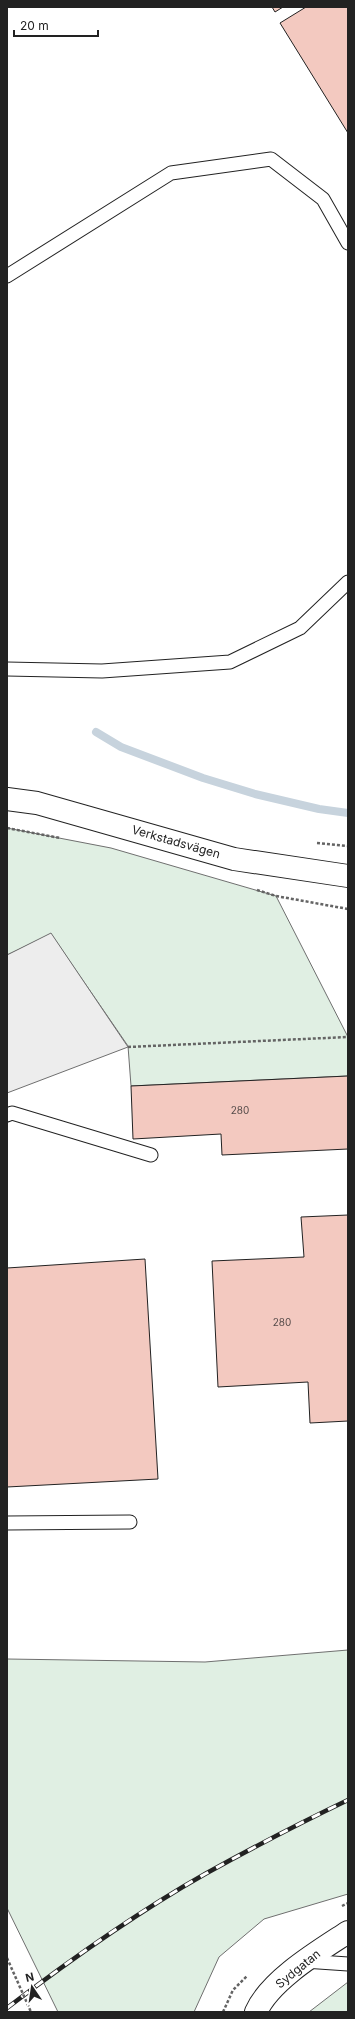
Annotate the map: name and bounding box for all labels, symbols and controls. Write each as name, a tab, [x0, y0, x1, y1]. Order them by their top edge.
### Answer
scale bar	[14, 12, 98, 38]
text: 20 m	[20, 18, 49, 33]
street label: Verkstadsvägen	[130, 822, 222, 861]
house number: 280	[231, 1104, 249, 1116]
house number: 280	[273, 1316, 291, 1328]
street label: Sydgatan	[272, 1946, 323, 1991]
north arrow	[12, 1967, 52, 2007]
text: N	[24, 1969, 35, 1985]

